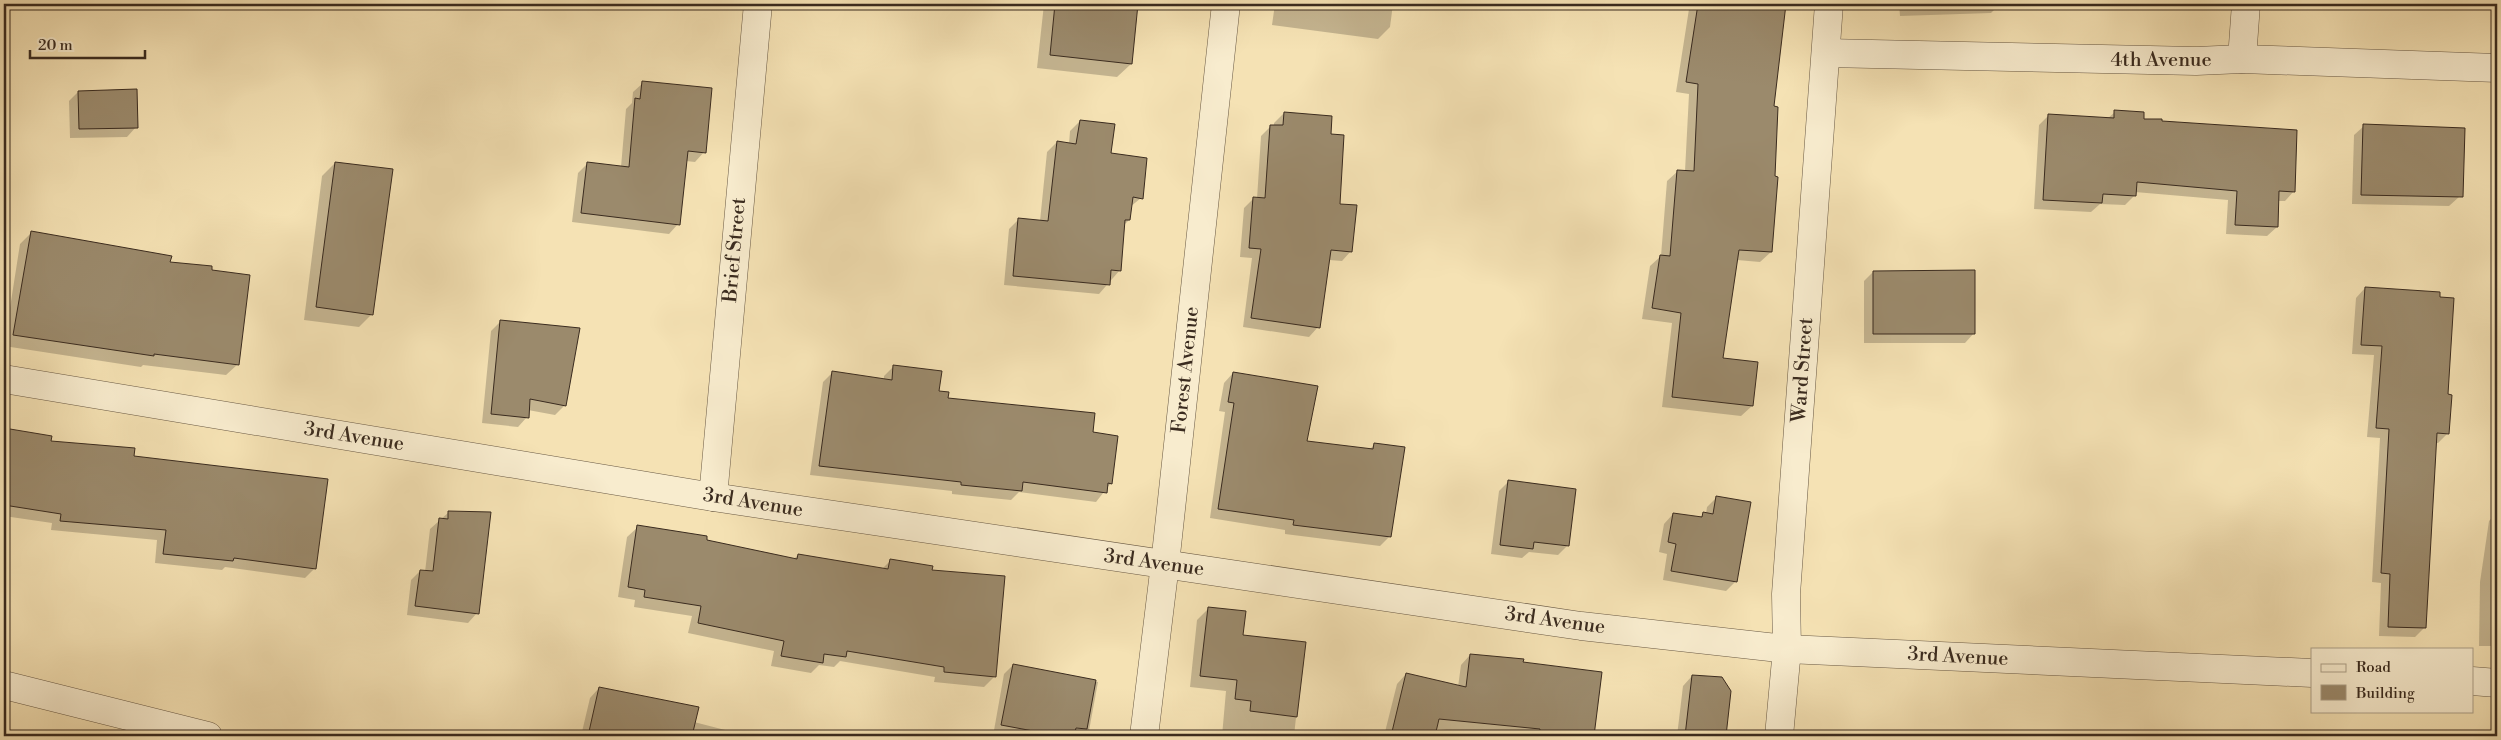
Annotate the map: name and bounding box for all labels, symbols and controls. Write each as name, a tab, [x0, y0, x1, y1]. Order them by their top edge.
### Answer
scale bar	[30, 28, 145, 60]
text: 20 m	[38, 36, 73, 55]
street label: 4th Avenue	[2110, 48, 2212, 73]
street label: Brief Street	[718, 196, 752, 305]
street label: Forest Avenue	[1167, 305, 1205, 435]
street label: Ward Street	[1787, 317, 1819, 424]
street label: 3rd Avenue	[302, 417, 406, 457]
street label: 3rd Avenue	[701, 483, 805, 523]
street label: 3rd Avenue	[1102, 544, 1206, 582]
street label: 3rd Avenue	[1503, 602, 1607, 640]
street label: 3rd Avenue	[1907, 642, 2009, 672]
legend	[2311, 648, 2474, 712]
text: Road	[2356, 658, 2391, 677]
text: Building	[2355, 684, 2415, 703]

